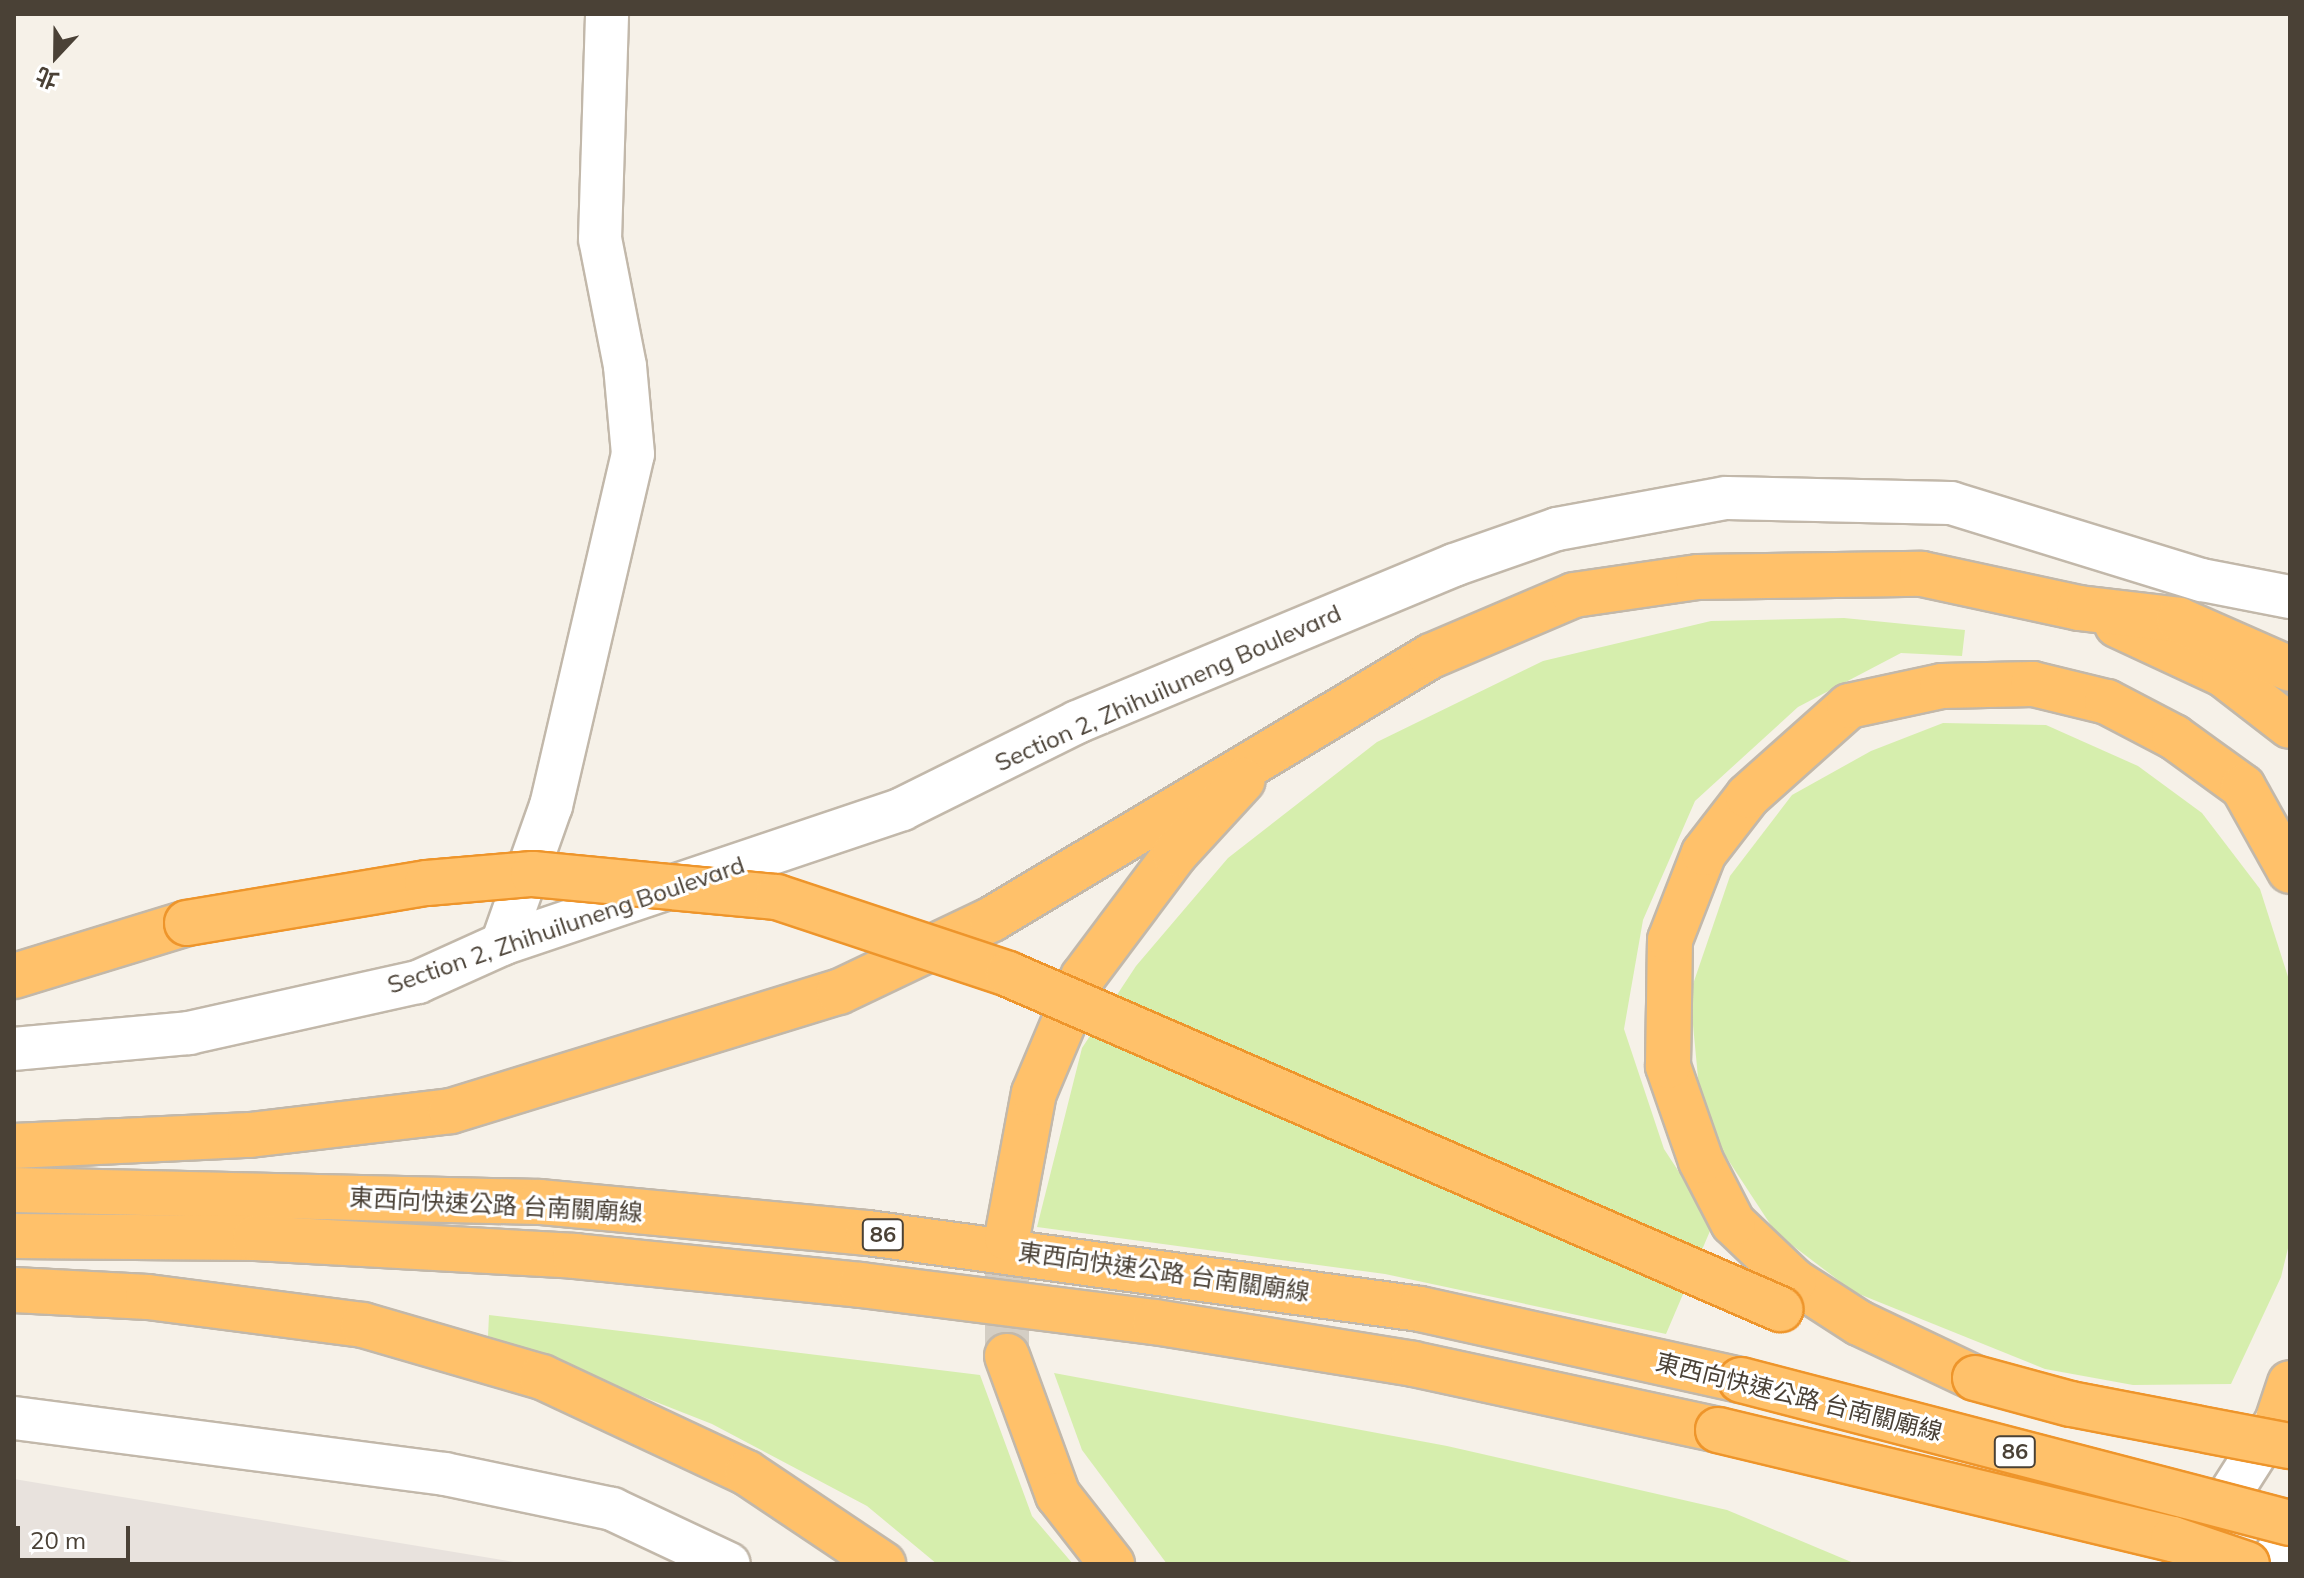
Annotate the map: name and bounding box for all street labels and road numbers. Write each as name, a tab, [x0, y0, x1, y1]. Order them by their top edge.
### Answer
street label: Section 2, Zhihuiluneng Boulevard	[991, 598, 1345, 778]
street label: Section 2, Zhihuiluneng Boulevard	[384, 850, 748, 1000]
street label: 東西向快速公路 台南關廟線	[348, 1183, 644, 1227]
road number: 86	[861, 1217, 905, 1253]
street label: 東西向快速公路 台南關廟線	[1016, 1237, 1312, 1307]
street label: 東西向快速公路 台南關廟線	[1653, 1347, 1945, 1447]
road number: 86	[1993, 1434, 2037, 1470]

